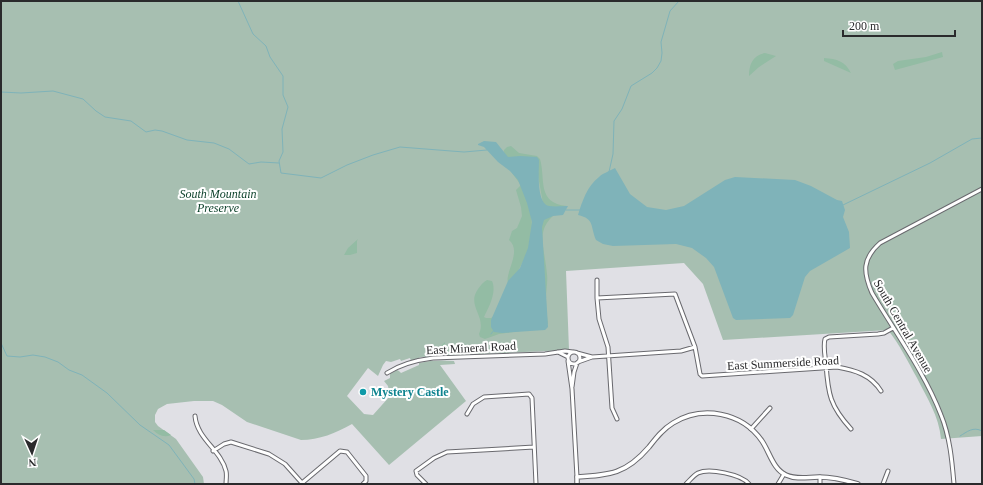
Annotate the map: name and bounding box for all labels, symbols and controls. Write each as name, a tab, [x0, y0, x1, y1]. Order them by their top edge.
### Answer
scale bar	[843, 12, 955, 38]
text: 200 m	[849, 19, 880, 33]
park label: South Mountain Preserve	[180, 187, 257, 215]
street label: South Central Avenue	[871, 277, 935, 375]
street label: East Mineral Road	[426, 339, 516, 357]
street label: East Summerside Road	[727, 353, 839, 373]
place label: Mystery Castle	[371, 385, 449, 399]
marker: Mystery Castle	[358, 387, 368, 397]
north arrow	[12, 433, 52, 473]
text: N	[28, 457, 37, 469]

